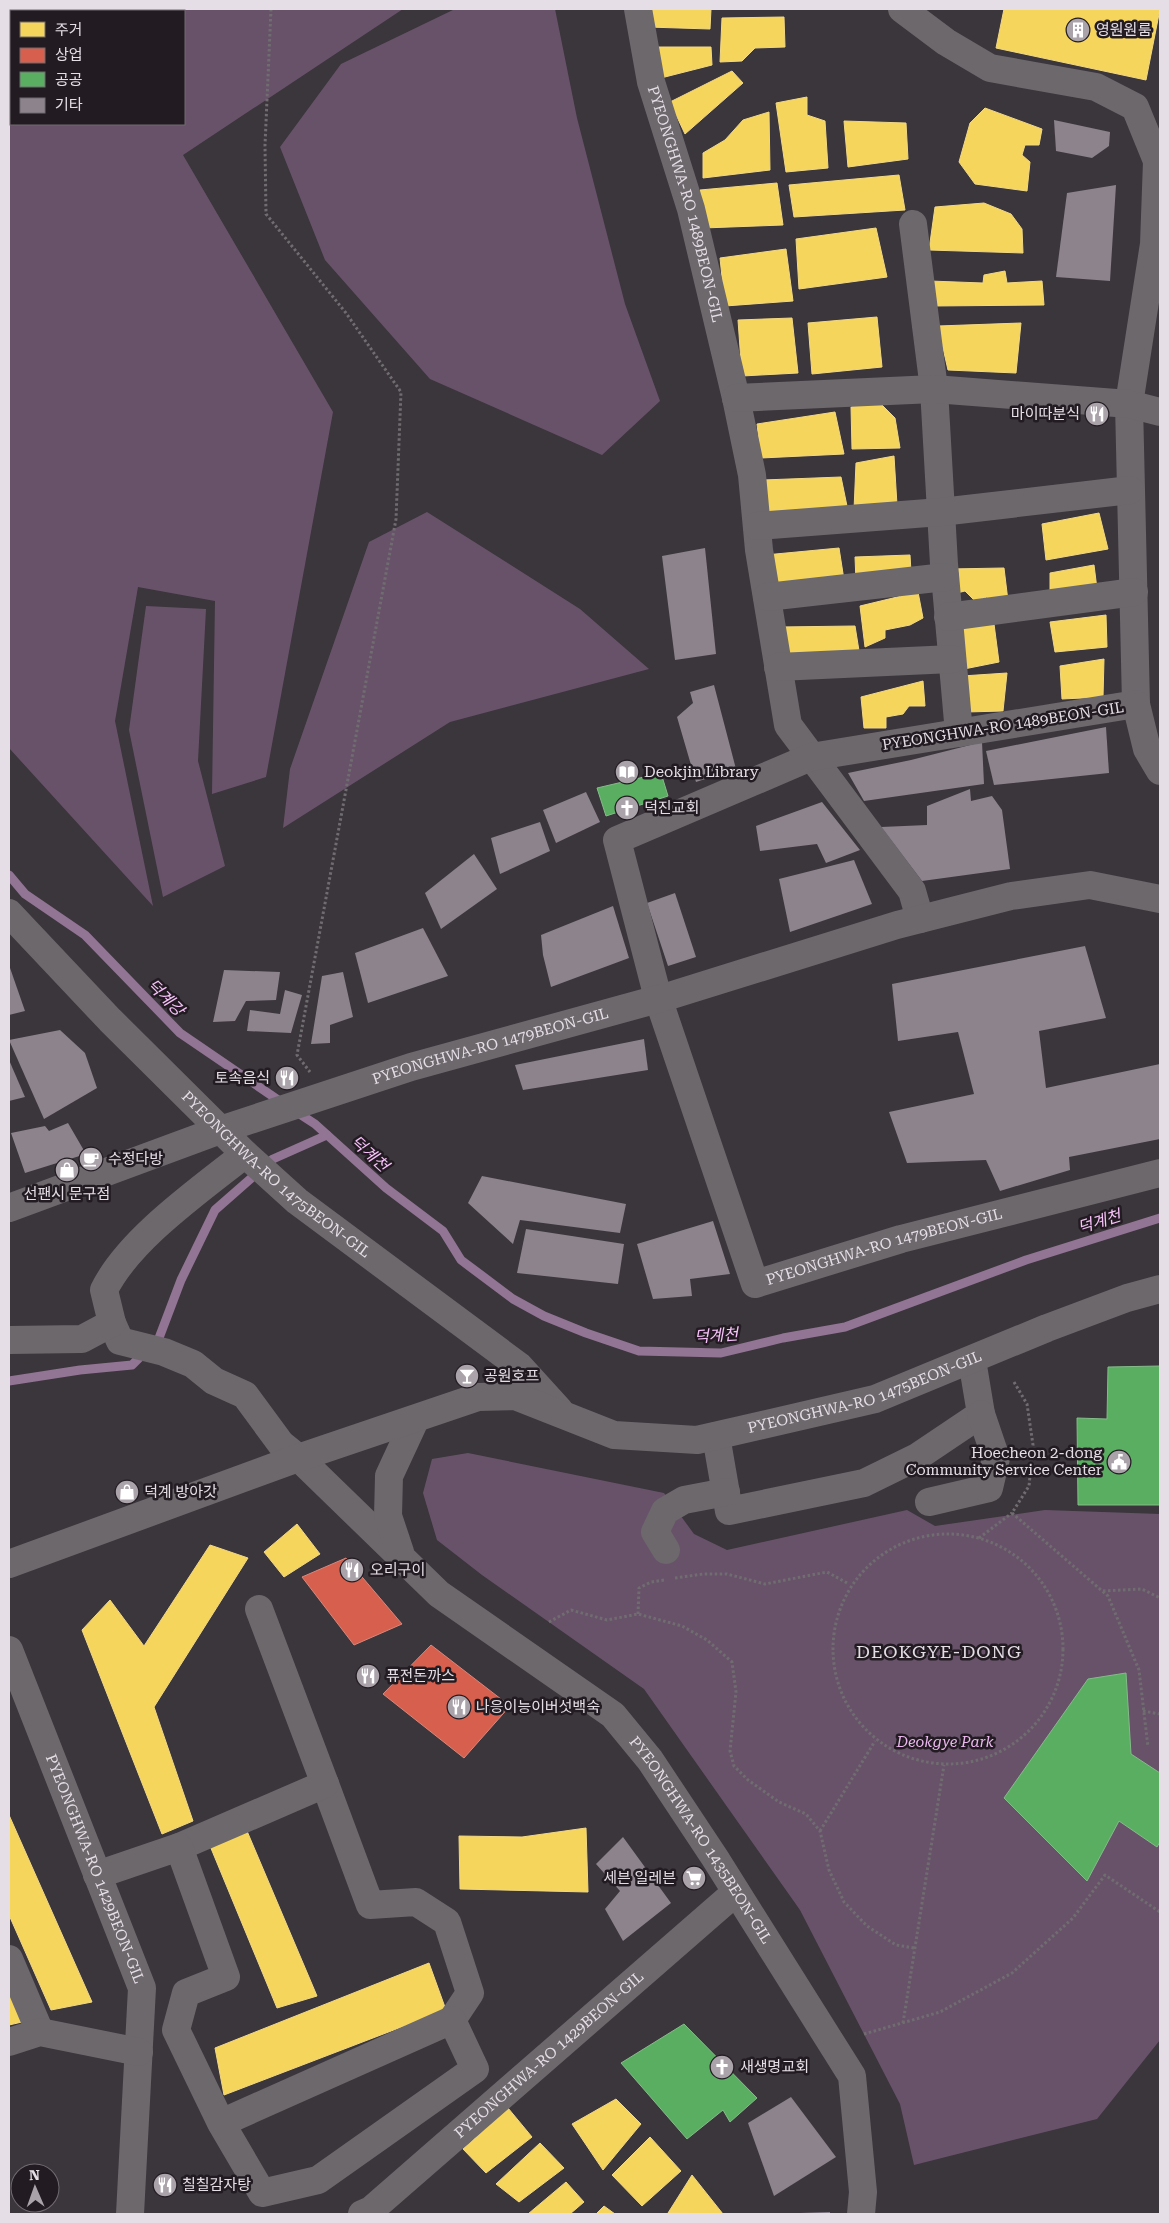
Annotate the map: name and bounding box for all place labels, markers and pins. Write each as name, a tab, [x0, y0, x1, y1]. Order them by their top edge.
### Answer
building icon: 영원원룸	[1065, 17, 1091, 43]
place label: 영원원룸	[1096, 21, 1151, 39]
restaurant icon: 마이따분식	[1084, 401, 1110, 427]
place label: 마이따분식	[1011, 405, 1080, 423]
library icon: Deokjin Library	[614, 759, 640, 785]
place label: Deokjin Library	[644, 763, 759, 781]
church icon: 덕진교회	[614, 795, 640, 821]
place label: 덕진교회	[644, 799, 699, 817]
restaurant icon: 토속음식	[274, 1065, 300, 1091]
place label: 토속음식	[215, 1069, 270, 1087]
cafe icon: 수정다방	[78, 1146, 104, 1172]
place label: 수정다방	[108, 1150, 163, 1168]
shop icon: 선팬시 문구점	[54, 1157, 80, 1183]
place label: 선팬시 문구점	[24, 1185, 110, 1203]
bar icon: 공원호프	[454, 1363, 480, 1389]
place label: 공원호프	[484, 1367, 539, 1385]
place label: Hoecheon 2-dong Community Service Center	[906, 1444, 1102, 1479]
public building icon: Hoecheon 2-dong Community Service Center	[1106, 1449, 1132, 1475]
shop icon: 덕계 방아갓	[114, 1479, 140, 1505]
place label: 덕계 방아갓	[144, 1483, 217, 1501]
restaurant icon: 오리구이	[339, 1557, 365, 1583]
place label: 오리구이	[370, 1561, 425, 1579]
restaurant icon: 퓨전돈까스	[355, 1663, 381, 1689]
place label: 퓨전돈까스	[386, 1667, 455, 1685]
restaurant icon: 나응이능이버섯백숙	[446, 1694, 472, 1720]
place label: 나응이능이버섯백숙	[476, 1698, 600, 1716]
supermarket icon: 세븐 일레븐	[681, 1865, 707, 1891]
place label: 세븐 일레븐	[603, 1869, 676, 1887]
church icon: 새생명교회	[709, 2054, 735, 2080]
place label: 새생명교회	[740, 2058, 809, 2076]
restaurant icon: 칠칠감자탕	[152, 2172, 178, 2198]
place label: 칠칠감자탕	[182, 2176, 251, 2194]

